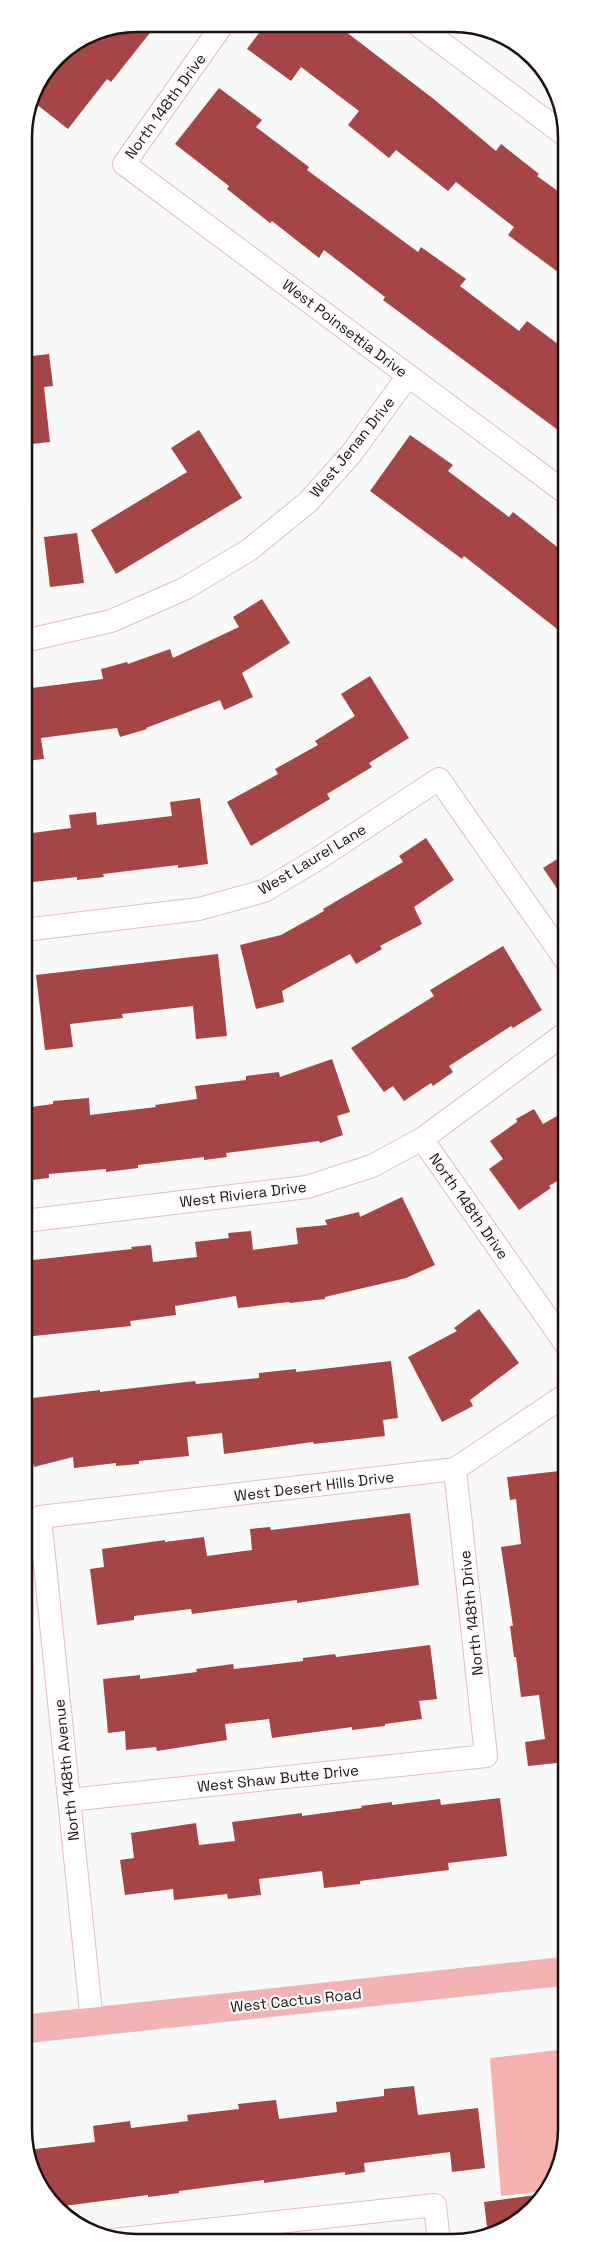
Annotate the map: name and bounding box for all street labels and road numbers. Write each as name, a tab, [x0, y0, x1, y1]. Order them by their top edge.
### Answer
street label: North 148th Drive	[120, 49, 210, 162]
street label: West Poinsettia Drive	[279, 275, 411, 381]
street label: West Jenan Drive	[305, 393, 399, 501]
street label: West Laurel Lane	[254, 819, 370, 899]
street label: North 148th Drive	[425, 1149, 513, 1263]
street label: West Riviera Drive	[178, 1177, 308, 1211]
street label: West Desert Hills Drive	[233, 1467, 395, 1505]
street label: North 148th Drive	[455, 1549, 487, 1677]
street label: North 148th Avenue	[49, 1698, 83, 1842]
street label: West Shaw Butte Drive	[196, 1760, 360, 1796]
street label: West Cactus Road	[230, 1984, 362, 2016]

